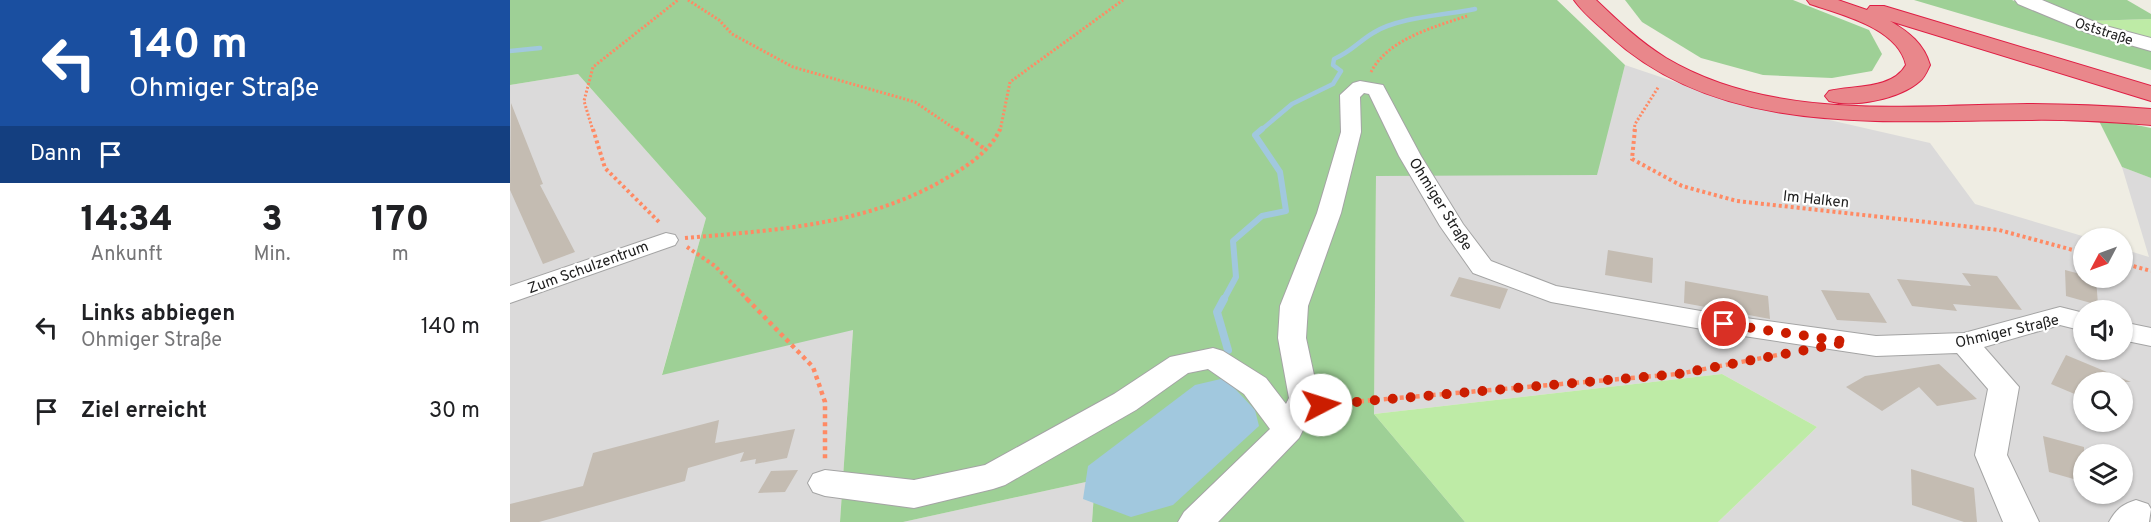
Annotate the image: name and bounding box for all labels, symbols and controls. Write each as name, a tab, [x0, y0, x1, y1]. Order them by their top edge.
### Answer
street label: Oststraße	[2072, 15, 2135, 50]
text: 140 m	[129, 20, 248, 73]
icon: left	[30, 24, 108, 102]
text: Ohmiger Straße	[129, 72, 319, 106]
icon: arrive	[94, 138, 127, 171]
text: Dann	[30, 141, 82, 168]
street label: Ohmiger Straße	[1404, 155, 1476, 255]
street label: Im Halken	[1782, 188, 1850, 213]
text: 14:34	[81, 198, 173, 244]
text: 3	[261, 198, 283, 244]
text: 170	[371, 198, 429, 244]
north arrow	[2073, 228, 2133, 288]
map controls	[2073, 228, 2133, 504]
street label: Zum Schulzentrum	[525, 238, 652, 299]
text: Ankunft	[91, 242, 163, 268]
text: Min.	[253, 242, 290, 268]
text: m	[392, 242, 409, 268]
pin	[1698, 298, 1749, 349]
button: sound	[2073, 300, 2133, 360]
text: Links abbiegen	[81, 301, 235, 328]
icon: arrive	[1707, 307, 1740, 340]
icon: left	[30, 311, 63, 344]
street label: Ohmiger Straße	[1954, 311, 2061, 354]
text: 140 m	[421, 314, 480, 341]
text: Ohmiger Straße	[81, 328, 222, 354]
button: search	[2073, 372, 2133, 432]
position arrow	[1289, 373, 1353, 437]
icon: arrive	[30, 395, 63, 428]
text: Ziel erreicht	[81, 398, 207, 425]
text: 30 m	[429, 398, 480, 425]
button: layers	[2073, 444, 2133, 504]

